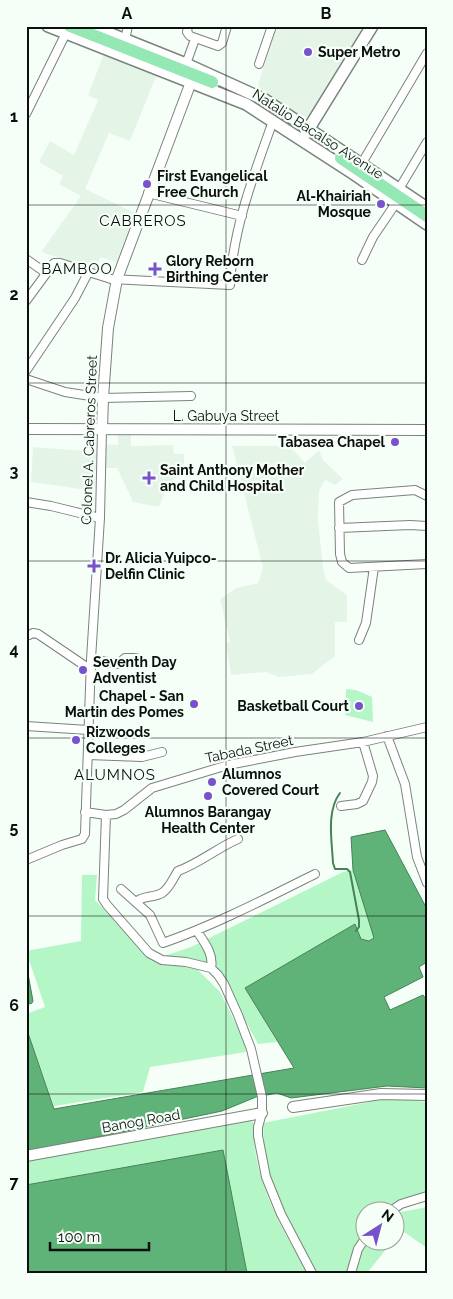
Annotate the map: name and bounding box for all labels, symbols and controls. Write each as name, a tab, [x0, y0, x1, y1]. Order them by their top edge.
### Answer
text: A	[122, 4, 133, 23]
text: B	[321, 4, 332, 23]
place label: Super Metro	[318, 44, 401, 60]
marker: Super Metro	[302, 46, 314, 58]
street label: Natalio Bacalso Avenue	[250, 86, 386, 182]
text: 1	[10, 107, 18, 126]
place label: First Evangelical Free Church	[157, 168, 268, 200]
marker: First Evangelical Free Church	[141, 178, 153, 190]
place label: Al-Khairiah Mosque	[297, 188, 372, 220]
marker: Al-Khairiah Mosque	[375, 198, 387, 210]
district label: CABREROS	[99, 212, 187, 230]
place label: Glory Reborn Birthing Center	[166, 253, 269, 285]
district label: BAMBOO	[41, 260, 113, 278]
marker: Glory Reborn Birthing Center	[148, 262, 162, 276]
text: 2	[9, 285, 19, 304]
street label: Colonel A. Cabreros Street	[78, 355, 100, 525]
street label: L. Gabuya Street	[173, 408, 280, 424]
place label: Tabasea Chapel	[278, 434, 386, 450]
marker: Tabasea Chapel	[389, 436, 401, 448]
text: 3	[10, 462, 19, 481]
place label: Saint Anthony Mother and Child Hospital	[160, 462, 305, 494]
marker: Saint Anthony Mother and Child Hospital	[142, 471, 156, 485]
place label: Dr. Alicia Yuipco- Delfin Clinic	[105, 550, 217, 582]
marker: Dr. Alicia Yuipco- Delfin Clinic	[87, 559, 101, 573]
text: 4	[9, 640, 19, 659]
place label: Seventh Day Adventist	[93, 654, 177, 686]
marker: Seventh Day Adventist	[77, 664, 89, 676]
place label: Chapel - San Martin des Pomes	[65, 688, 184, 720]
marker: Chapel - San Martin des Pomes	[188, 698, 200, 710]
place label: Basketball Court	[237, 698, 350, 714]
marker: Basketball Court	[353, 700, 365, 712]
place label: Rizwoods Colleges	[86, 724, 150, 756]
street label: Tabada Street	[203, 732, 295, 766]
marker: Rizwoods Colleges	[70, 734, 82, 746]
district label: ALUMNOS	[74, 766, 156, 784]
place label: Alumnos Covered Court	[222, 766, 320, 798]
marker: Alumnos Covered Court	[206, 776, 218, 788]
marker: Alumnos Barangay Health Center	[202, 790, 214, 802]
place label: Alumnos Barangay Health Center	[145, 804, 272, 836]
text: 5	[10, 818, 19, 837]
text: 6	[9, 996, 19, 1015]
street label: Banog Road	[101, 1106, 181, 1136]
text: 7	[10, 1173, 19, 1192]
north arrow	[356, 1202, 406, 1252]
text: N	[379, 1206, 397, 1225]
scale bar	[50, 1219, 149, 1251]
text: 100 m	[58, 1228, 100, 1246]

